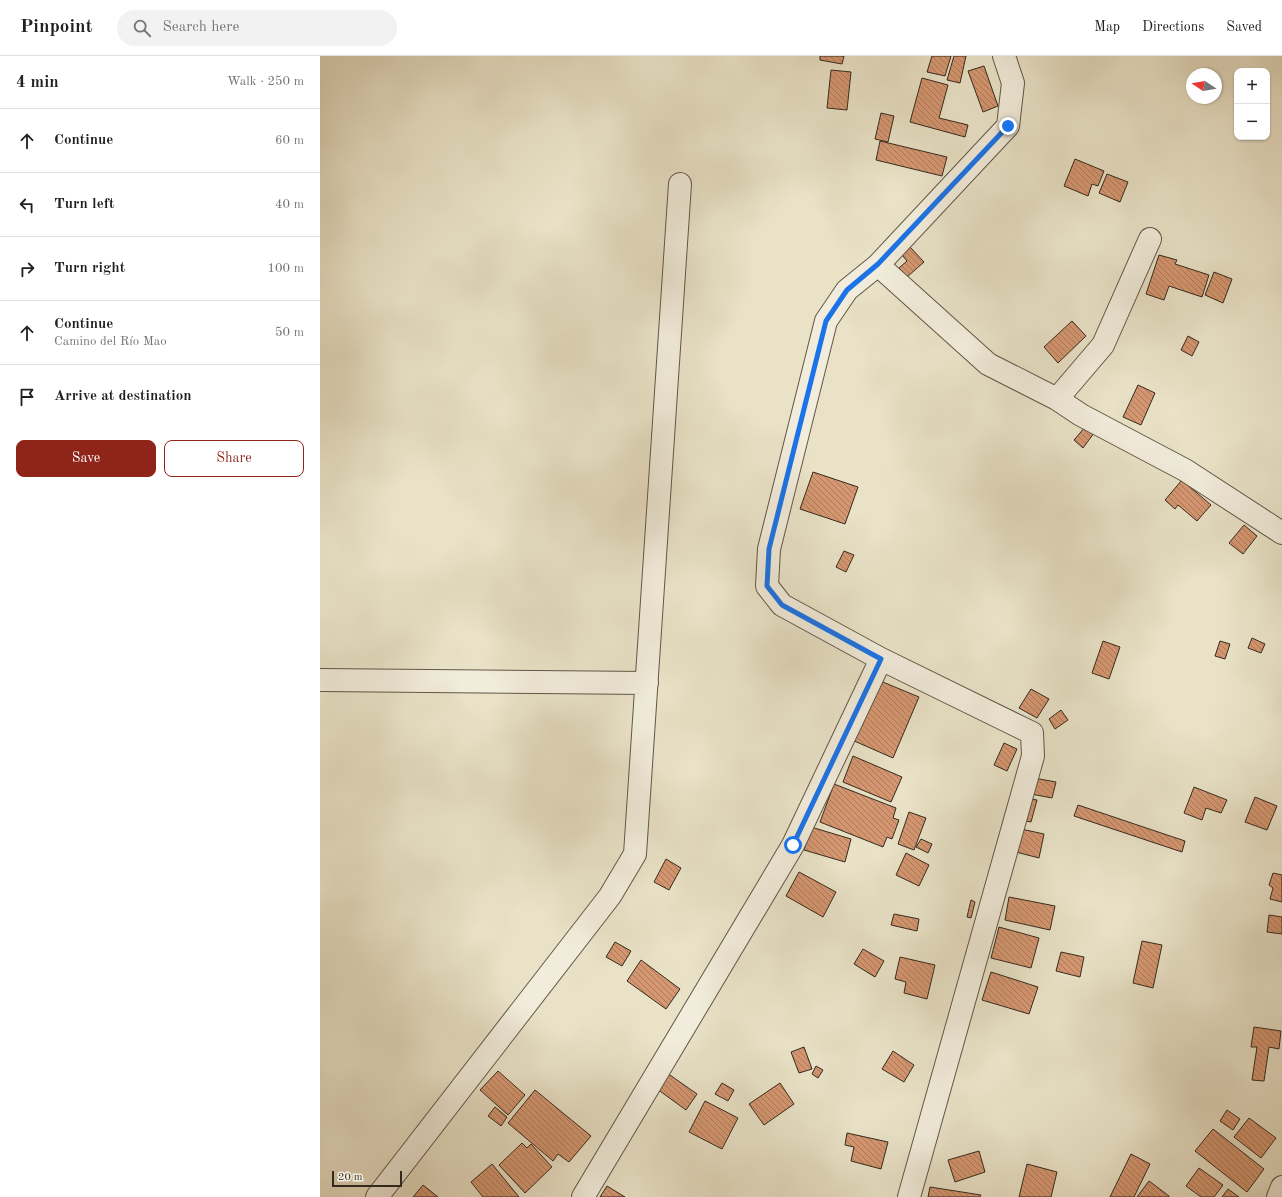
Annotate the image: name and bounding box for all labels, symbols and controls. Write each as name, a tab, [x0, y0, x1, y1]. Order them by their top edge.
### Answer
search box	[117, 10, 397, 46]
icon: search	[131, 17, 153, 39]
text: Pinpoint	[20, 18, 93, 37]
text: Search here	[163, 20, 239, 35]
text: Map	[1094, 20, 1120, 34]
text: Directions	[1142, 20, 1204, 34]
text: Saved	[1226, 20, 1262, 34]
north arrow	[1186, 68, 1222, 104]
map controls	[1234, 68, 1270, 140]
button: +	[1234, 68, 1270, 104]
text: 4 min	[16, 74, 59, 91]
text: Walk · 250 m	[227, 75, 304, 88]
button: −	[1234, 104, 1270, 140]
route end	[999, 117, 1017, 135]
icon: ahead	[16, 130, 38, 152]
text: Continue	[54, 133, 113, 148]
text: 60 m	[275, 134, 304, 147]
icon: left	[16, 194, 38, 216]
text: Turn left	[54, 197, 114, 212]
text: 40 m	[275, 198, 304, 211]
icon: right	[16, 258, 38, 280]
text: Turn right	[54, 261, 125, 276]
text: 100 m	[267, 262, 304, 275]
text: Continue	[54, 317, 113, 332]
icon: ahead	[16, 322, 38, 344]
text: 50 m	[275, 326, 304, 339]
text: Camino del Río Mao	[54, 335, 167, 348]
icon: arrive	[16, 386, 38, 408]
text: Arrive at destination	[54, 389, 192, 404]
button: Save	[16, 440, 156, 477]
button: Share	[164, 440, 304, 477]
route start	[784, 836, 802, 854]
scale bar	[332, 1169, 402, 1188]
text: 20 m	[338, 1172, 363, 1183]

